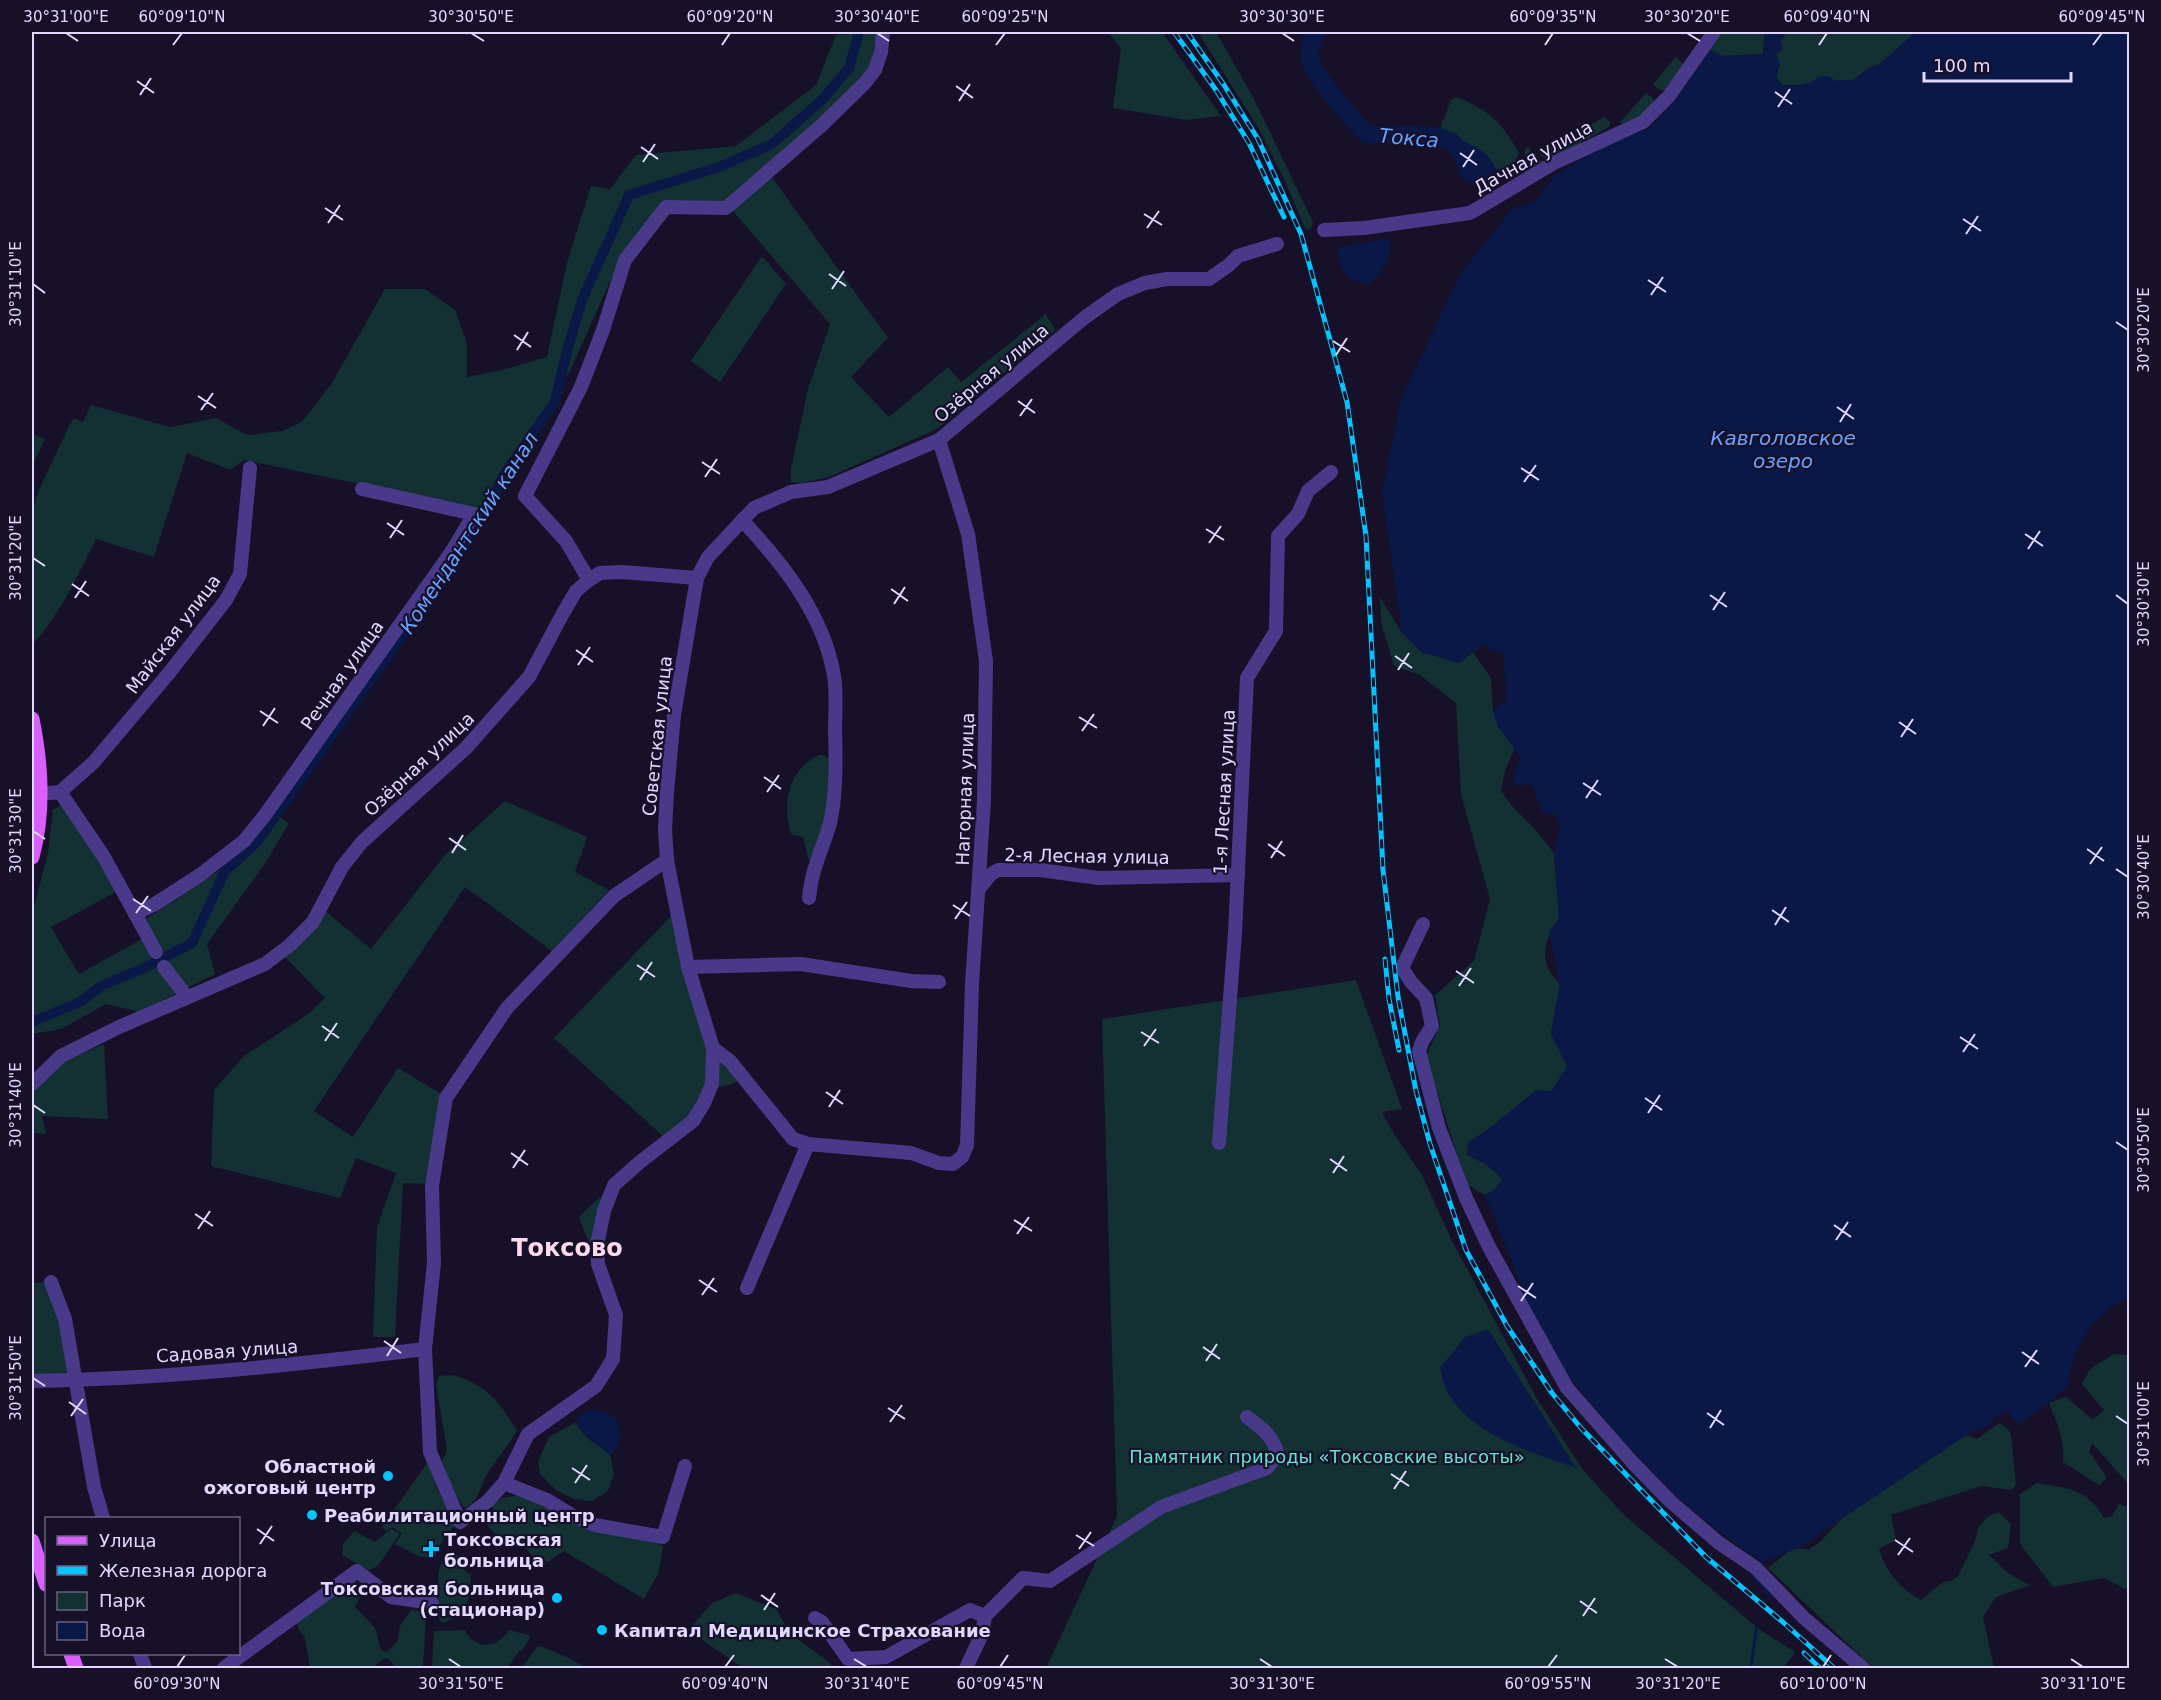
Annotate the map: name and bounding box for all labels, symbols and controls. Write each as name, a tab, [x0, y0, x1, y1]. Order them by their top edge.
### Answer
text: 30°31'00"E	[23, 8, 109, 26]
text: 60°09'10"N	[138, 8, 226, 26]
text: 30°30'50"E	[428, 8, 514, 26]
text: 60°09'20"N	[686, 8, 774, 26]
text: 30°30'40"E	[834, 8, 920, 26]
text: 60°09'25"N	[961, 8, 1049, 26]
text: 30°30'30"E	[1239, 8, 1325, 26]
text: 60°09'35"N	[1509, 8, 1597, 26]
text: 30°30'20"E	[1644, 8, 1730, 26]
text: 60°09'40"N	[1783, 8, 1871, 26]
text: 60°09'45"N	[2058, 8, 2146, 26]
scale bar	[1924, 45, 2071, 83]
text: 100 m	[1933, 55, 1991, 76]
street label: Дачная улица	[1470, 116, 1596, 198]
water label: Токса	[1378, 123, 1440, 153]
text: 30°31'10"E	[7, 241, 25, 327]
text: 30°30'20"E	[2135, 287, 2153, 373]
street label: Озёрная улица	[930, 319, 1052, 427]
water label: Кавголовское озеро	[1710, 426, 1856, 473]
water label: Комендантский канал	[395, 427, 543, 638]
text: 30°31'20"E	[7, 515, 25, 601]
text: 30°30'30"E	[2135, 561, 2153, 647]
street label: Майская улица	[121, 570, 225, 698]
street label: Речная улица	[296, 616, 388, 734]
street label: Советская улица	[638, 655, 676, 817]
street label: Озёрная улица	[360, 708, 478, 820]
street label: 1-я Лесная улица	[1209, 709, 1239, 875]
street label: Нагорная улица	[952, 712, 978, 866]
text: 30°31'30"E	[7, 788, 25, 874]
text: 30°30'40"E	[2135, 834, 2153, 920]
street label: 2-я Лесная улица	[1004, 844, 1170, 868]
text: 30°31'40"E	[7, 1062, 25, 1148]
text: 30°30'50"E	[2135, 1107, 2153, 1193]
district label: Токсово	[511, 1234, 623, 1262]
text: 30°31'50"E	[7, 1335, 25, 1421]
street label: Садовая улица	[155, 1336, 299, 1366]
text: 30°31'00"E	[2135, 1381, 2153, 1467]
park label: Памятник природы «Токсовские высоты»	[1129, 1446, 1525, 1467]
place label: Областной ожоговый центр	[204, 1456, 376, 1498]
marker: Областной ожоговый центр	[381, 1469, 395, 1483]
place label: Реабилитационный центр	[324, 1505, 595, 1526]
marker: Реабилитационный центр	[305, 1508, 319, 1522]
legend	[45, 1517, 240, 1655]
place label: Токсовская больница	[444, 1529, 562, 1571]
text: Улица	[99, 1530, 156, 1551]
marker: Токсовская больница	[422, 1540, 440, 1558]
text: Железная дорога	[99, 1560, 267, 1581]
place label: Токсовская больница (стационар)	[321, 1578, 545, 1620]
text: Парк	[99, 1590, 146, 1611]
marker: Токсовская больница (стационар)	[550, 1591, 564, 1605]
text: Вода	[99, 1620, 146, 1641]
place label: Капитал Медицинское Страхование	[614, 1620, 991, 1641]
marker: Капитал Медицинское Страхование	[595, 1623, 609, 1637]
text: 60°09'30"N	[133, 1675, 221, 1693]
text: 30°31'50"E	[418, 1675, 504, 1693]
text: 60°09'40"N	[681, 1675, 769, 1693]
text: 30°31'40"E	[824, 1675, 910, 1693]
text: 60°09'45"N	[956, 1675, 1044, 1693]
text: 30°31'30"E	[1229, 1675, 1315, 1693]
text: 60°09'55"N	[1504, 1675, 1592, 1693]
text: 30°31'20"E	[1635, 1675, 1721, 1693]
text: 60°10'00"N	[1779, 1675, 1867, 1693]
text: 30°31'10"E	[2040, 1675, 2126, 1693]

